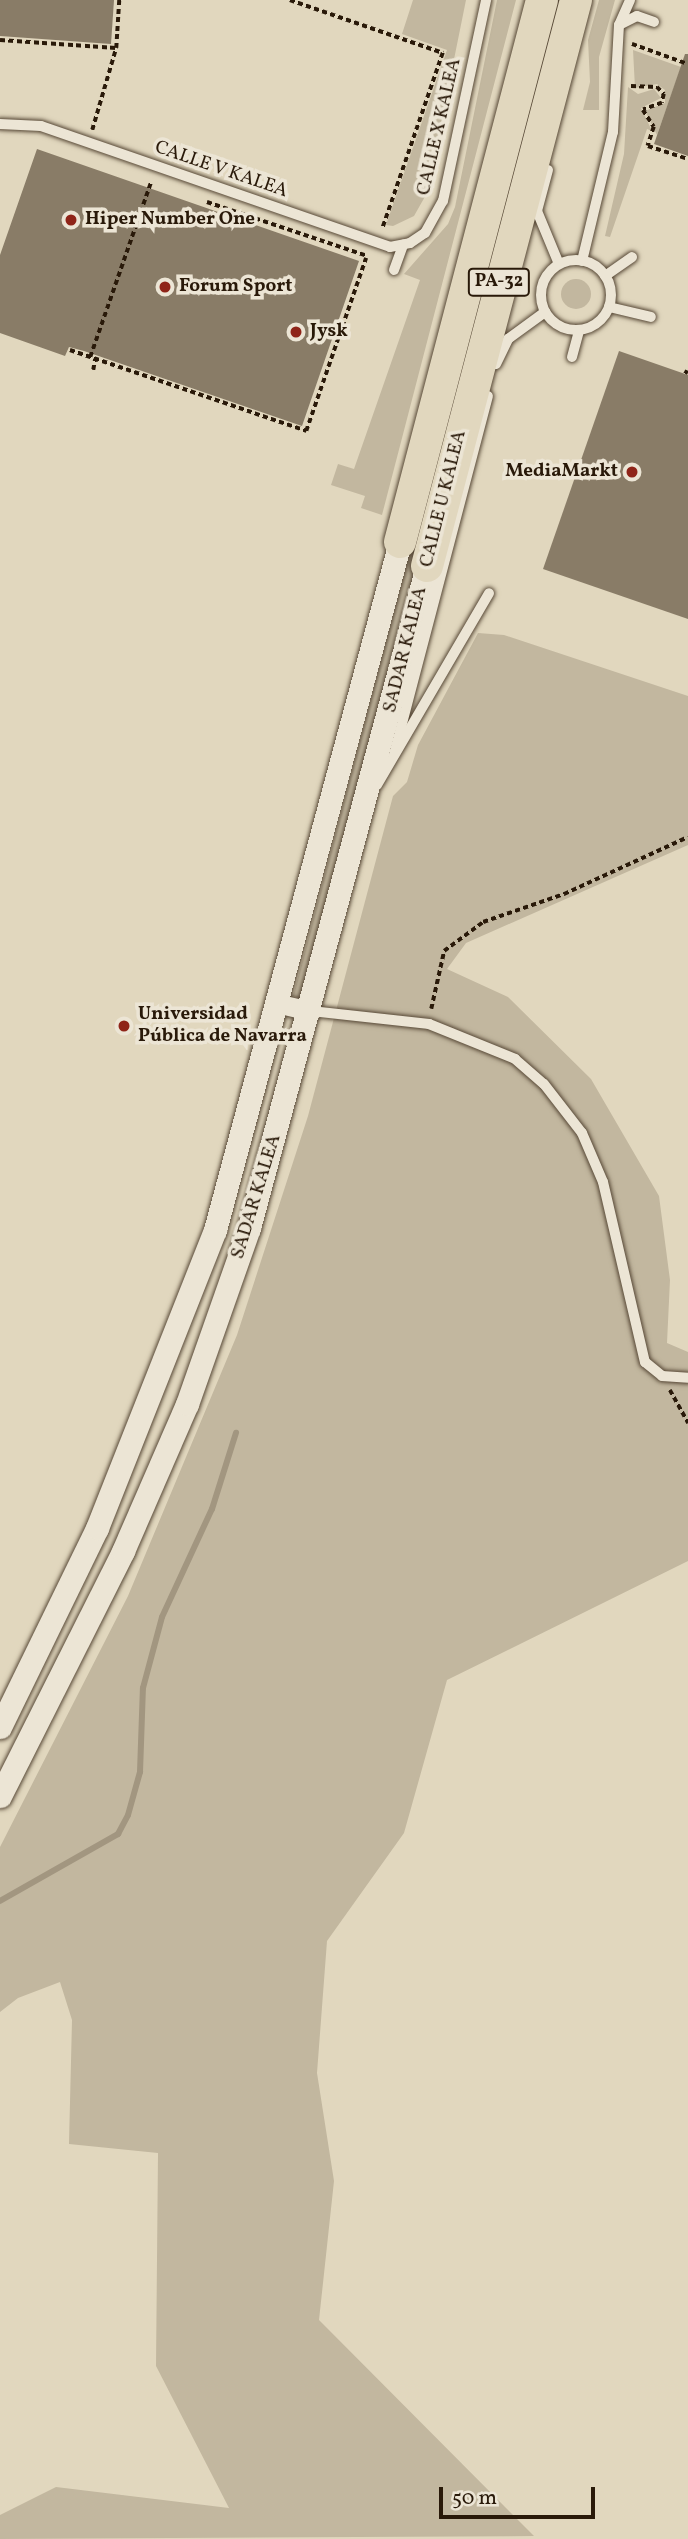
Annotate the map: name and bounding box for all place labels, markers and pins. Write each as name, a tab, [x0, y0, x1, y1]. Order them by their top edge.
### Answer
place label: Hiper Number One	[85, 209, 255, 231]
marker: Hiper Number One	[63, 212, 79, 228]
place label: Forum Sport	[179, 276, 292, 298]
marker: Forum Sport	[157, 279, 173, 295]
place label: Jysk	[310, 321, 348, 343]
marker: Jysk	[288, 324, 304, 340]
place label: MediaMarkt	[505, 461, 618, 483]
marker: MediaMarkt	[624, 464, 640, 480]
place label: Universidad Pública de Navarra	[138, 1004, 307, 1048]
marker: Universidad Pública de Navarra	[116, 1018, 132, 1034]

